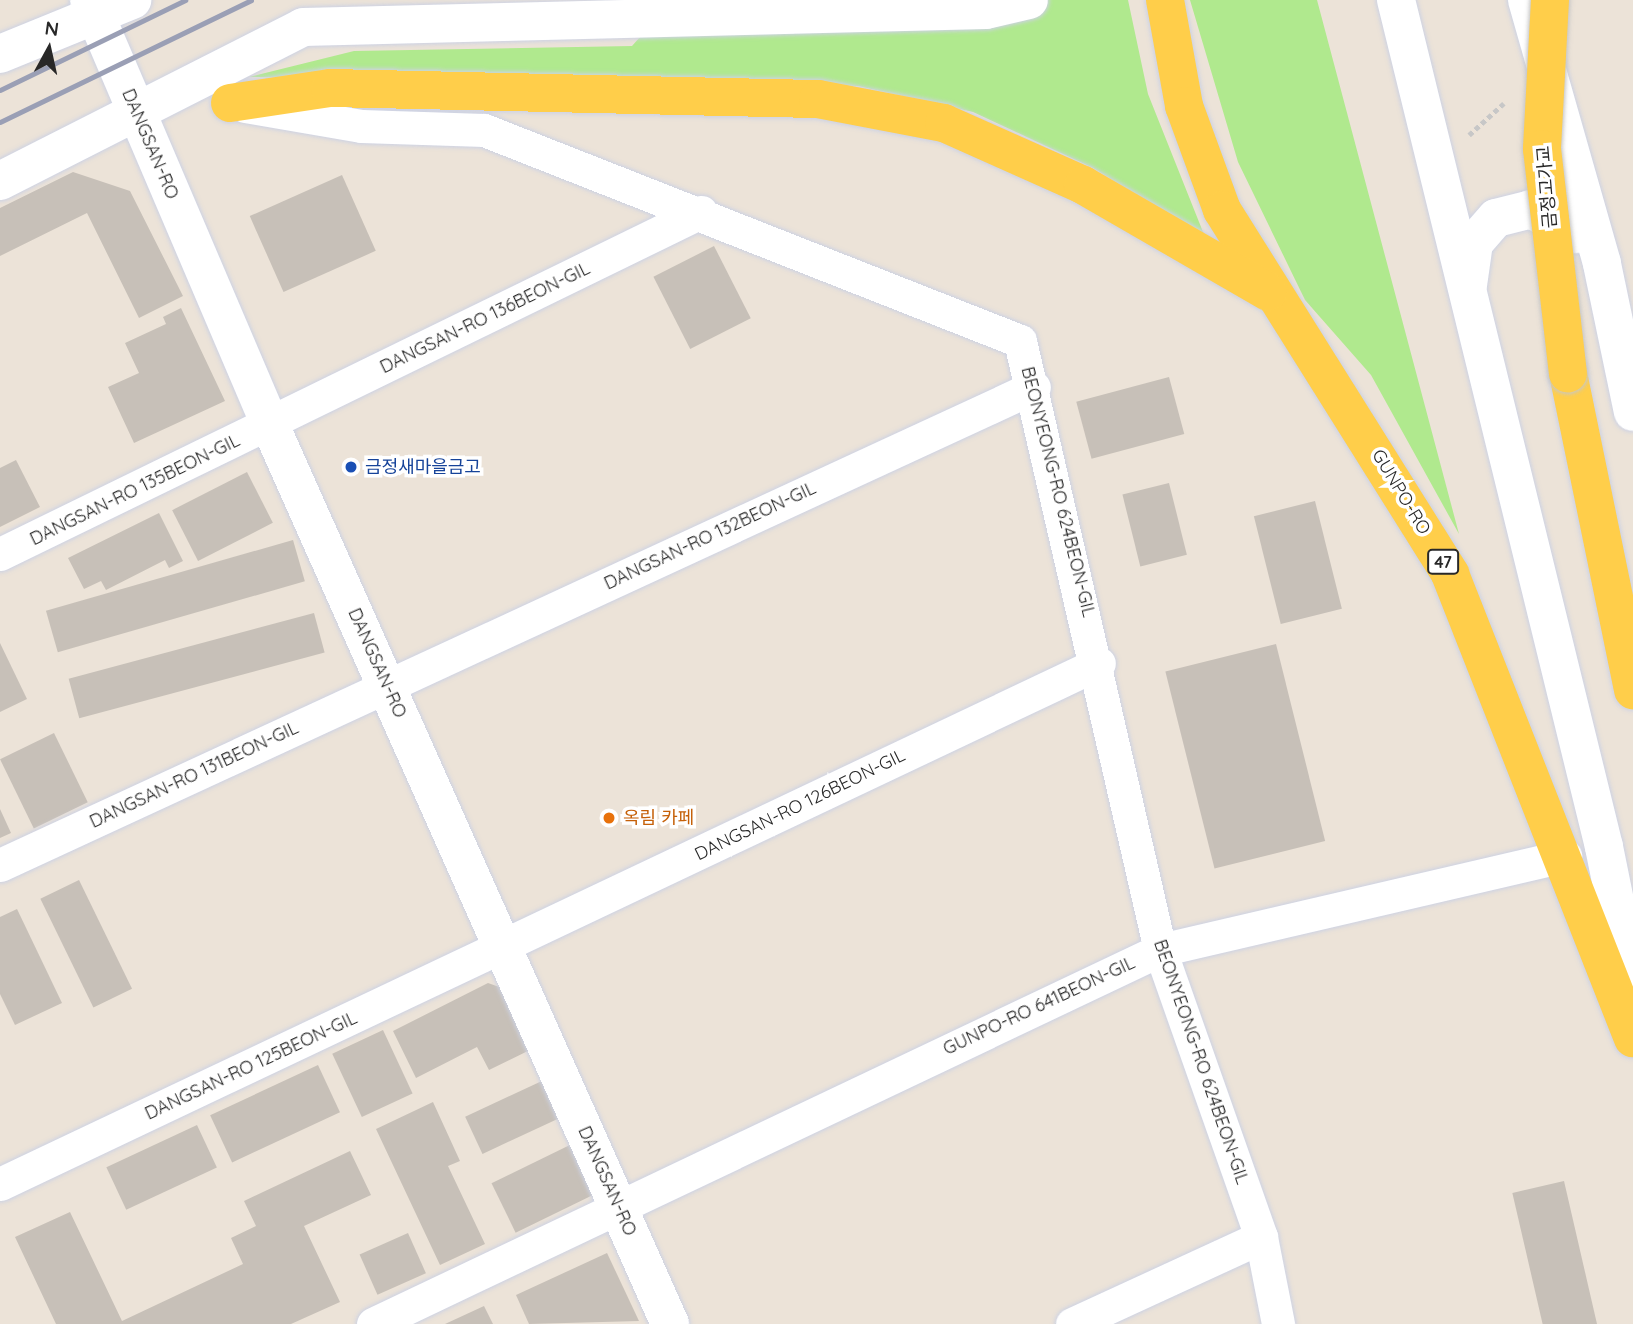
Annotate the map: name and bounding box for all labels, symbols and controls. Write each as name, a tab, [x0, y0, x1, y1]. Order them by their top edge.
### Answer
north arrow	[14, 14, 84, 84]
text: N	[43, 15, 61, 41]
street label: DANGSAN-RO	[117, 86, 183, 202]
street label: 금정고가교	[1533, 145, 1561, 229]
street label: DANGSAN-RO 136BEON-GIL	[377, 258, 593, 378]
street label: BEONYEONG-RO 624BEON-GIL	[1016, 364, 1100, 620]
street label: DANGSAN-RO 135BEON-GIL	[26, 430, 244, 550]
street label: GUNPO-RO	[1367, 445, 1435, 539]
place label: 금정새마을금고	[365, 456, 481, 478]
marker: 금정새마을금고	[343, 459, 359, 475]
street label: DANGSAN-RO 132BEON-GIL	[601, 477, 819, 595]
road number: 47	[1426, 550, 1460, 575]
street label: DANGSAN-RO	[343, 605, 411, 721]
street label: DANGSAN-RO 131BEON-GIL	[86, 717, 302, 833]
street label: DANGSAN-RO 126BEON-GIL	[691, 745, 909, 865]
place label: 옥림 카페	[623, 807, 694, 829]
marker: 옥림 카페	[601, 810, 617, 826]
street label: BEONYEONG-RO 624BEON-GIL	[1149, 937, 1253, 1187]
street label: GUNPO-RO 641BEON-GIL	[940, 952, 1138, 1060]
street label: DANGSAN-RO 125BEON-GIL	[142, 1007, 360, 1125]
street label: DANGSAN-RO	[573, 1123, 641, 1239]

